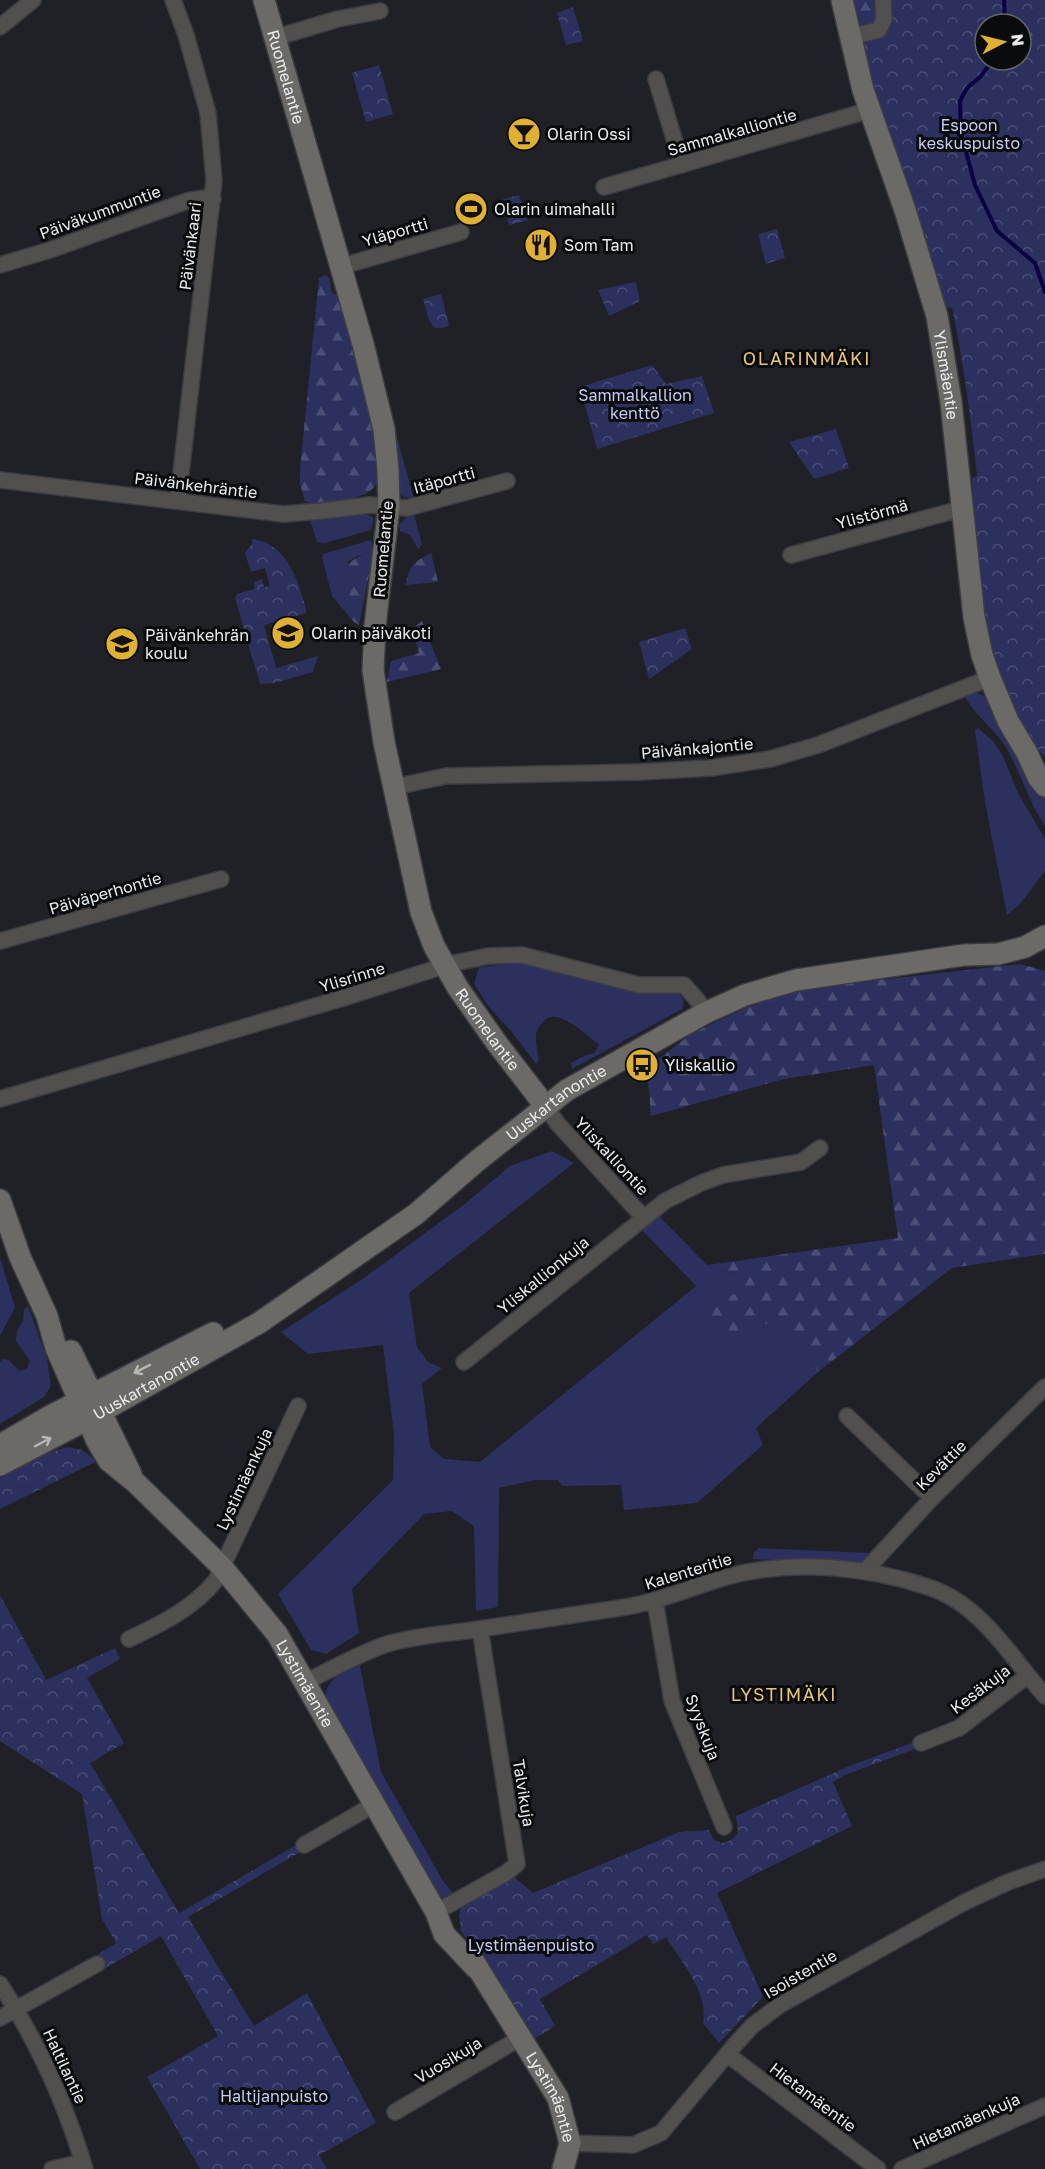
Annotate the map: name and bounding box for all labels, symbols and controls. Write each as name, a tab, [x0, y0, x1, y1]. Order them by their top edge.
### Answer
north arrow	[973, 12, 1033, 72]
street label: Ruomelantie	[263, 27, 309, 126]
text: N	[1007, 33, 1029, 47]
street label: Sammalkalliontie	[665, 104, 799, 160]
park label: Espoon keskuspuisto	[918, 115, 1020, 153]
bar icon: Olarin Ossi	[506, 116, 542, 152]
place label: Olarin Ossi	[547, 124, 630, 144]
street label: Päiväkummuntie	[37, 181, 163, 243]
sports icon: Olarin uimahalli	[453, 191, 489, 227]
place label: Olarin uimahalli	[494, 199, 615, 219]
street label: Päivänkaari	[175, 201, 205, 291]
street label: Yläportti	[360, 213, 430, 251]
restaurant icon: Som Tam	[523, 227, 559, 263]
place label: Som Tam	[564, 235, 634, 255]
street label: Ylismäentie	[929, 329, 963, 421]
district label: OLARINMÄKI	[743, 347, 871, 369]
park label: Sammalkallion kenttö	[578, 385, 692, 423]
street label: Itäportti	[411, 462, 477, 498]
street label: Päivänkehräntie	[133, 468, 259, 502]
street label: Ylistörmä	[834, 495, 910, 533]
street label: Ruomelantie	[369, 500, 397, 598]
school or university icon: Olarin päiväkoti	[270, 615, 306, 651]
place label: Olarin päiväkoti	[311, 623, 431, 643]
place label: Päivänkehrän koulu	[145, 625, 249, 663]
school or university icon: Päivänkehrän koulu	[104, 626, 140, 662]
street label: Päivänkajontie	[640, 733, 754, 763]
street label: Päiväperhontie	[47, 867, 163, 919]
street label: Ylisrinne	[317, 958, 387, 996]
street label: Ruomelantie	[451, 984, 524, 1075]
bus stop icon: Yliskallio	[624, 1047, 660, 1083]
place label: Yliskallio	[665, 1055, 735, 1075]
street label: Uuskartanontie	[502, 1060, 610, 1145]
street label: Yliskalliontie	[571, 1113, 653, 1199]
street label: Yliskallionkuja	[493, 1232, 593, 1318]
street label: Uuskartanontie	[89, 1348, 203, 1424]
one-way arrow	[133, 1363, 151, 1375]
street label: Lystimäenkuja	[212, 1425, 276, 1533]
one-way arrow	[34, 1436, 51, 1448]
street label: Kevättie	[912, 1436, 970, 1494]
street label: Kalenteritie	[642, 1548, 734, 1594]
street label: Lystimäentie	[272, 1636, 338, 1731]
street label: Kesäkuja	[946, 1660, 1014, 1718]
district label: LYSTIMÄKI	[731, 1683, 837, 1705]
street label: Syyskuja	[681, 1691, 725, 1763]
street label: Talvikuja	[509, 1758, 539, 1828]
park label: Lystimäenpuisto	[468, 1935, 594, 1955]
street label: Isoistentie	[760, 1945, 840, 2003]
street label: Haltilantie	[39, 2025, 91, 2107]
street label: Vuosikuja	[411, 2032, 485, 2088]
street label: Lystimäentie	[522, 2048, 579, 2144]
street label: Hietamäentie	[766, 2058, 860, 2136]
park label: Haltijanpuisto	[220, 2086, 328, 2106]
street label: Hietamäenkuja	[909, 2088, 1023, 2154]

